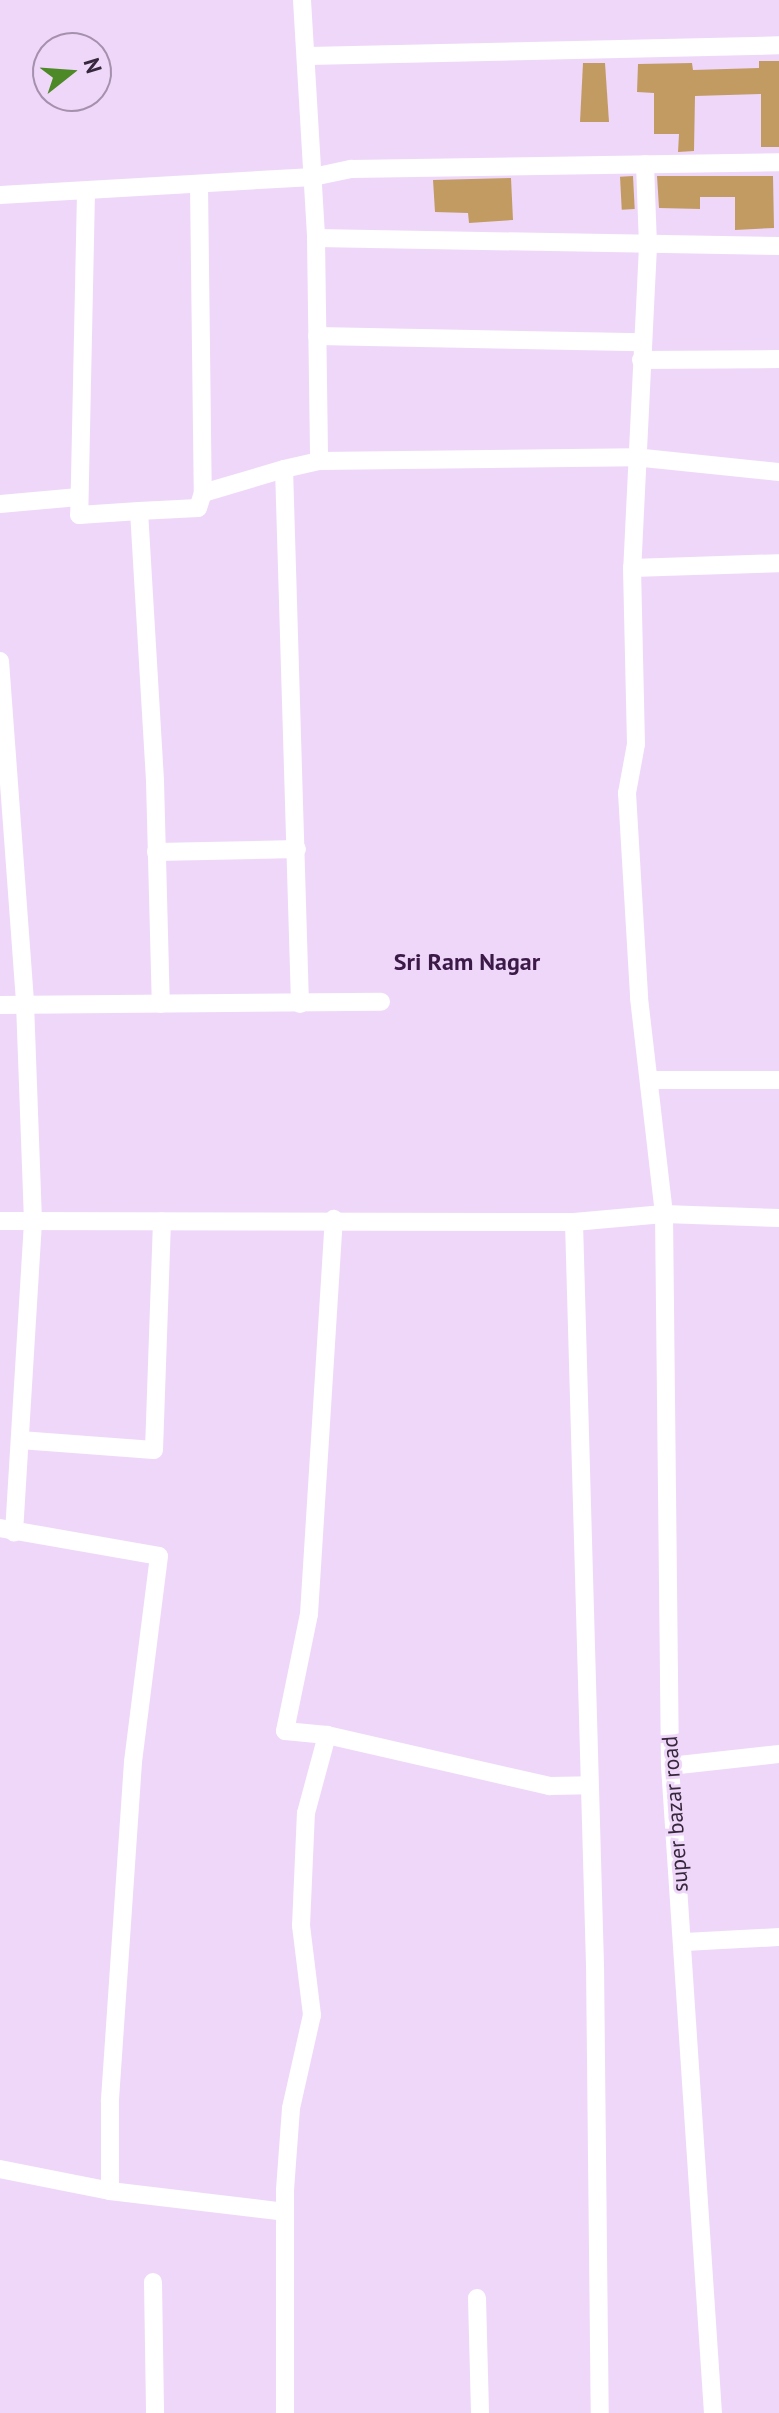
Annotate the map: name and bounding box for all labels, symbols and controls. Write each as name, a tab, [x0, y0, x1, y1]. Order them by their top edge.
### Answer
north arrow	[32, 32, 112, 112]
text: N	[78, 55, 109, 77]
district label: Sri Ram Nagar	[394, 948, 540, 976]
street label: super bazar road	[656, 1735, 694, 1893]

